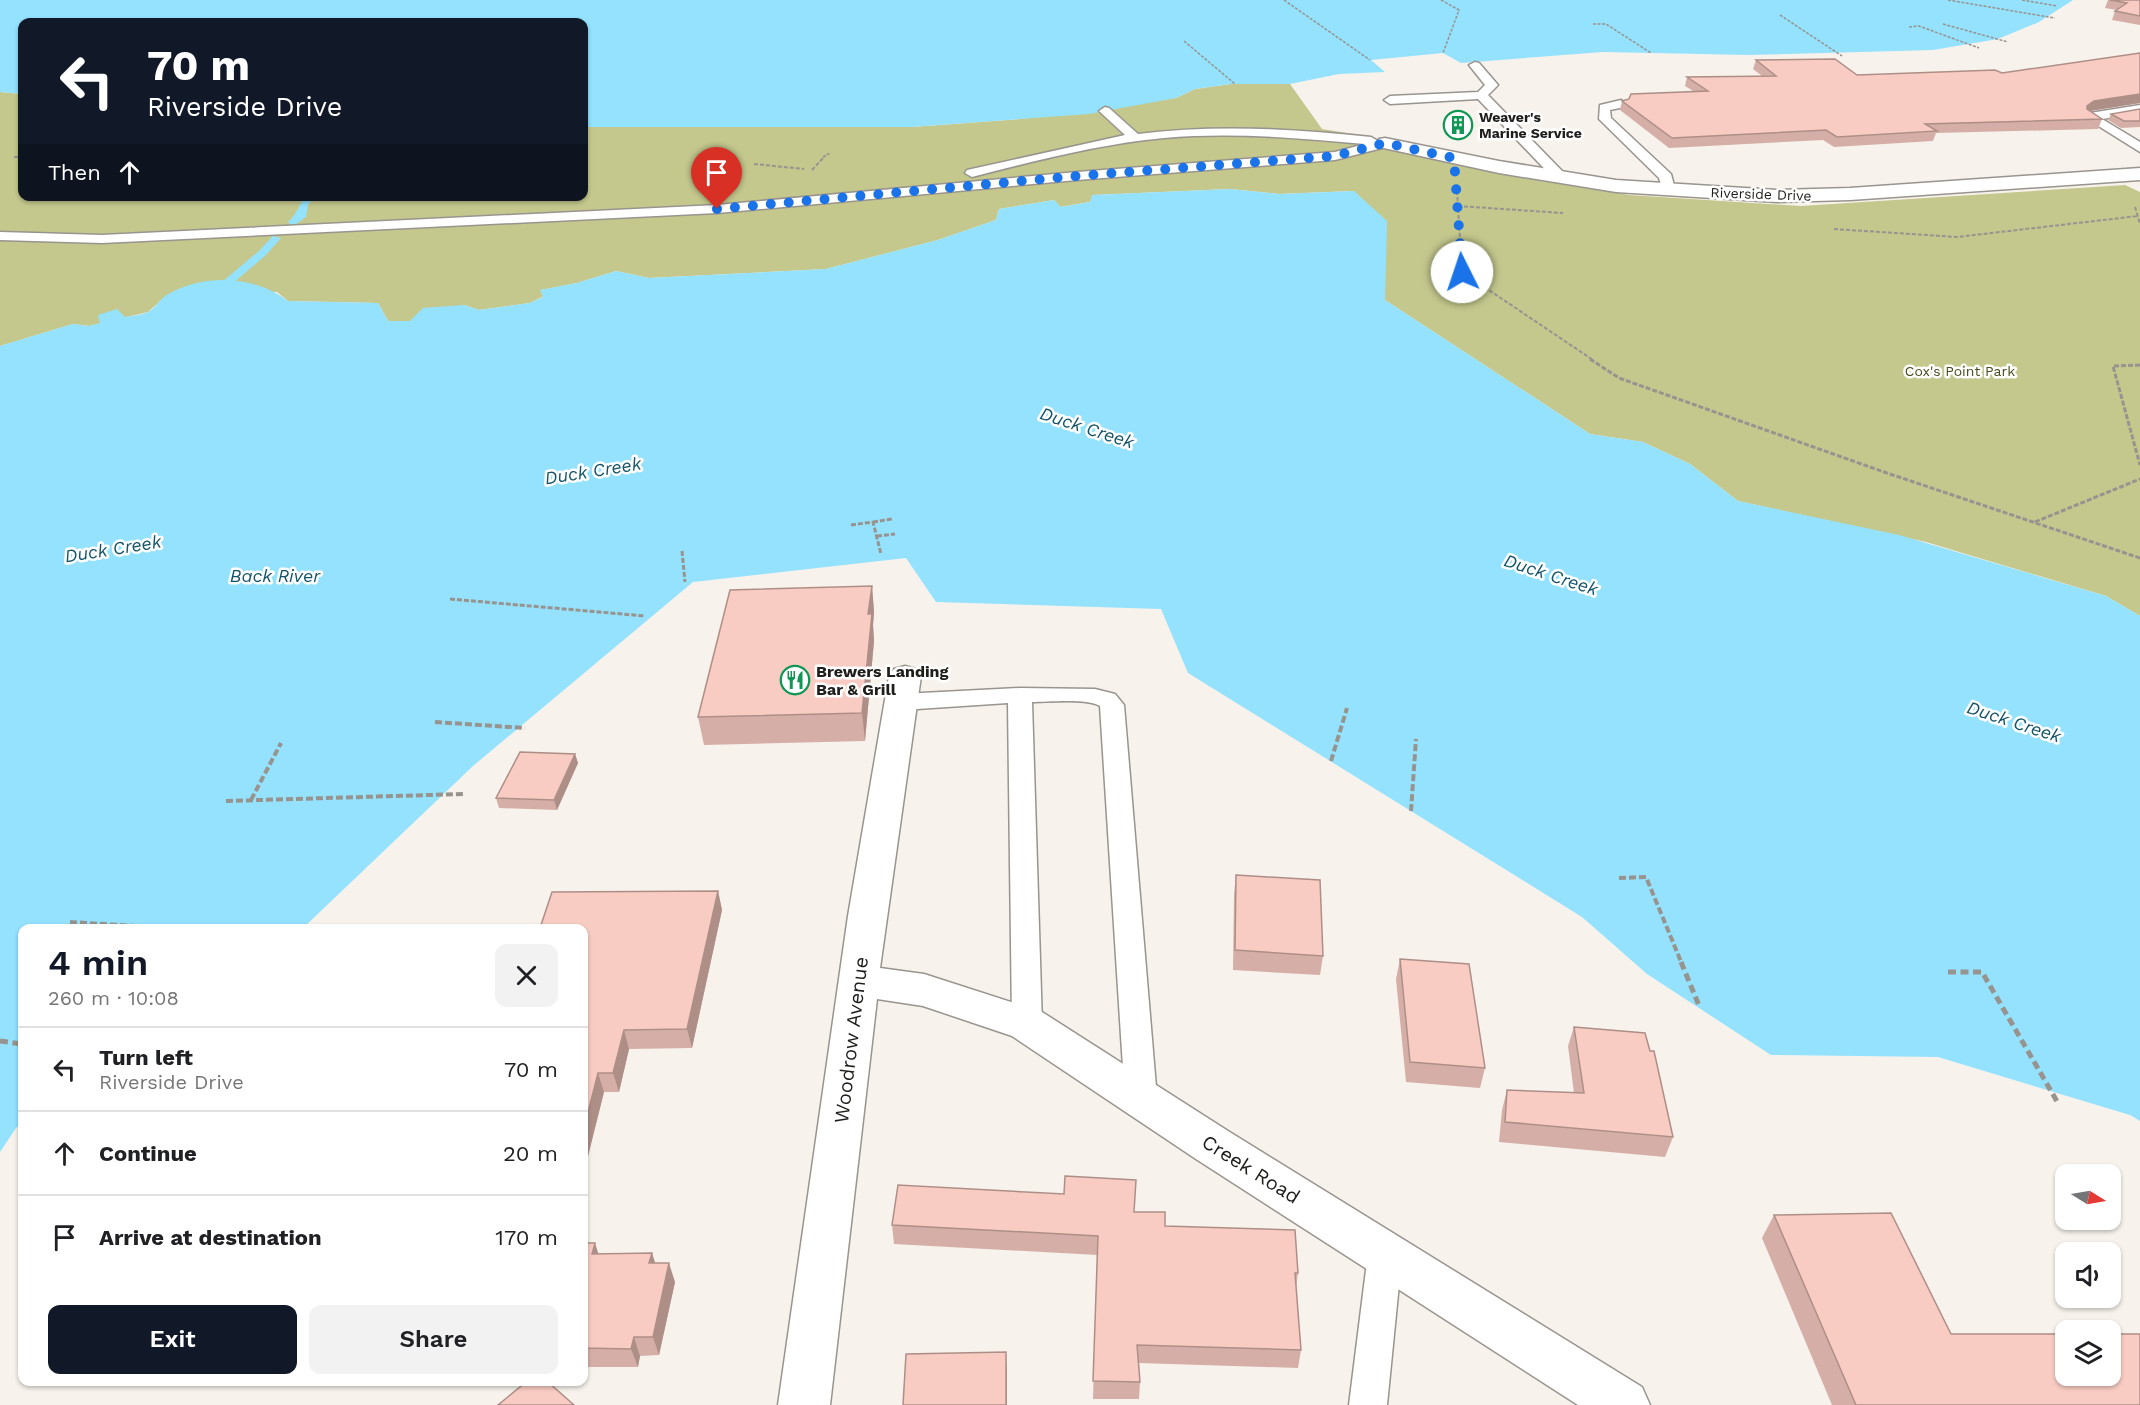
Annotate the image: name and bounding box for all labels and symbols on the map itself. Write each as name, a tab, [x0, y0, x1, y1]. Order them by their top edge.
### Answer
building icon: Weaver's Marine Service	[1442, 109, 1474, 141]
place label: Weaver's Marine Service	[1479, 109, 1582, 141]
pin	[691, 147, 742, 209]
street label: Riverside Drive	[1710, 184, 1812, 204]
position arrow	[1430, 240, 1494, 304]
park label: Cox's Point Park	[1905, 363, 2015, 379]
water label: Duck Creek	[1037, 402, 1138, 453]
water label: Duck Creek	[543, 452, 644, 489]
water label: Duck Creek	[63, 530, 164, 567]
water label: Duck Creek	[1501, 549, 1602, 600]
water label: Back River	[230, 565, 321, 586]
place label: Brewers Landing Bar & Grill	[816, 662, 948, 699]
restaurant icon: Brewers Landing Bar & Grill	[779, 664, 811, 696]
water label: Duck Creek	[1964, 696, 2065, 747]
street label: Woodrow Avenue	[829, 955, 873, 1125]
street label: Creek Road	[1197, 1129, 1305, 1209]
north arrow	[2055, 1164, 2121, 1230]

